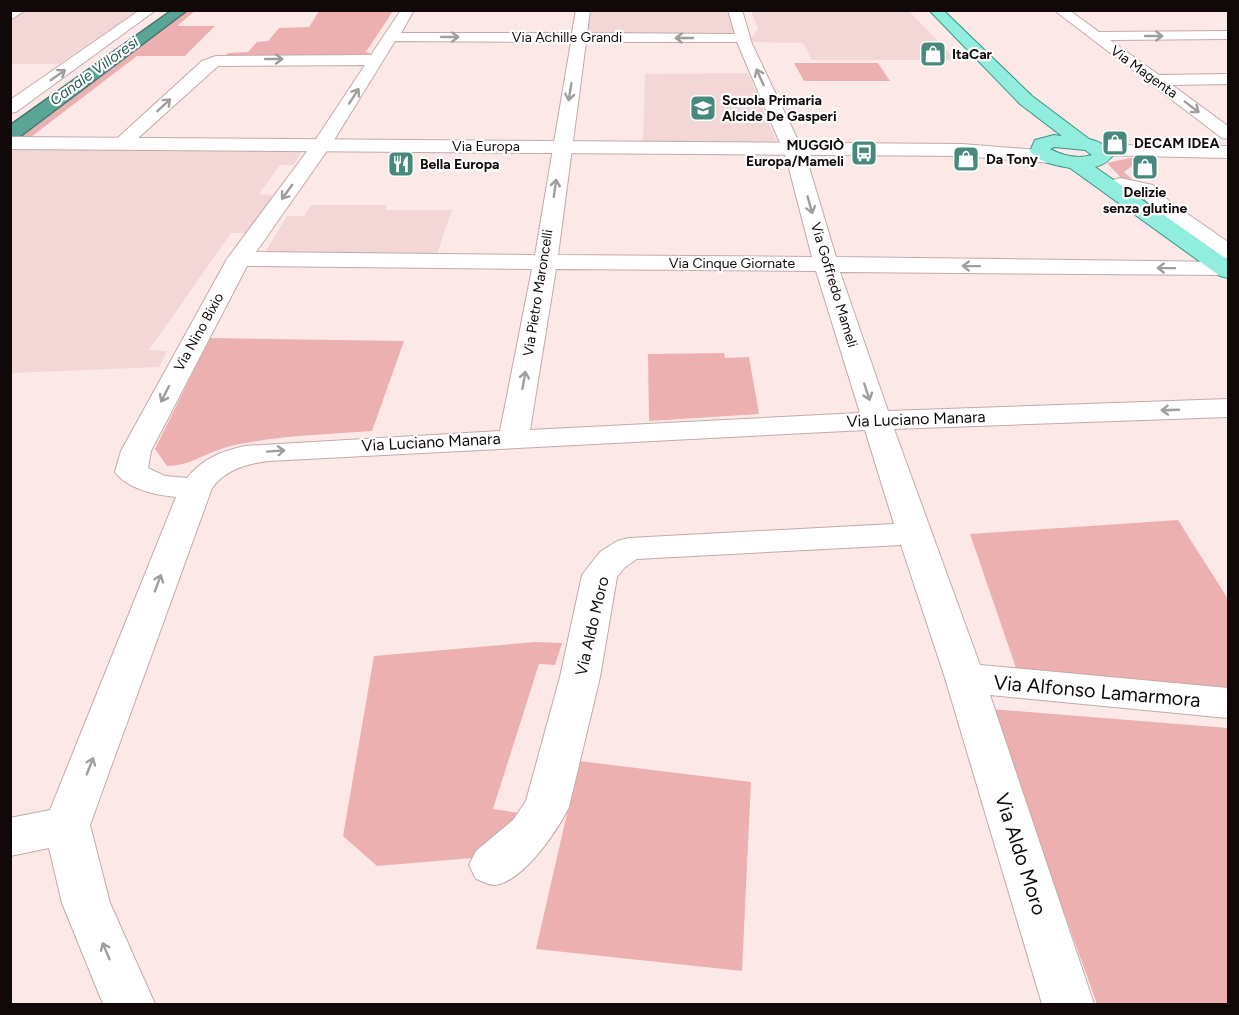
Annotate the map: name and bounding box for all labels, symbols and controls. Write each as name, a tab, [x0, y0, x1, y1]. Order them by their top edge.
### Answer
street label: Via Achille Grandi	[512, 29, 622, 46]
one-way arrow	[1144, 30, 1164, 42]
one-way arrow	[440, 31, 460, 43]
one-way arrow	[675, 32, 695, 44]
water label: Canale Villoresi	[46, 33, 142, 109]
shop icon: ItaCar	[918, 39, 948, 69]
street label: Via Magenta	[1107, 42, 1181, 102]
place label: ItaCar	[952, 46, 993, 63]
one-way arrow	[264, 53, 284, 65]
one-way arrow	[753, 68, 764, 86]
one-way arrow	[50, 69, 66, 81]
one-way arrow	[564, 82, 575, 101]
one-way arrow	[348, 88, 360, 105]
place label: Scuola Primaria Alcide De Gasperi	[722, 92, 837, 125]
school or university icon: Scuola Primaria Alcide De Gasperi	[688, 93, 718, 123]
one-way arrow	[156, 98, 171, 112]
one-way arrow	[1184, 100, 1200, 113]
shop icon: DECAM IDEA	[1100, 128, 1130, 158]
place label: DECAM IDEA	[1134, 135, 1220, 152]
place label: MUGGIÒ Europa/Mameli	[746, 137, 844, 170]
street label: Via Europa	[452, 138, 520, 155]
bus stop icon: MUGGIÒ Europa/Mameli	[849, 138, 879, 168]
shop icon: Da Tony	[951, 144, 981, 174]
restaurant icon: Bella Europa	[386, 149, 416, 179]
place label: Da Tony	[986, 151, 1039, 168]
shop icon: Delizie senza glutine	[1130, 152, 1160, 182]
place label: Bella Europa	[420, 156, 500, 173]
one-way arrow	[549, 178, 560, 198]
one-way arrow	[281, 184, 294, 200]
place label: Delizie senza glutine	[1103, 184, 1187, 217]
one-way arrow	[804, 195, 816, 214]
street label: Via Goffredo Mameli	[807, 221, 861, 349]
street label: Via Pietro Maroncelli	[520, 228, 556, 358]
street label: Via Cinque Giornate	[669, 255, 796, 272]
one-way arrow	[961, 260, 981, 272]
one-way arrow	[1156, 262, 1176, 274]
street label: Via Nino Bixio	[171, 290, 227, 374]
one-way arrow	[519, 371, 530, 391]
one-way arrow	[862, 382, 873, 401]
one-way arrow	[159, 385, 170, 403]
one-way arrow	[1161, 405, 1181, 416]
street label: Via Luciano Manara	[846, 407, 986, 431]
street label: Via Luciano Manara	[361, 429, 501, 455]
one-way arrow	[266, 446, 286, 457]
street label: Via Aldo Moro	[571, 574, 613, 678]
one-way arrow	[154, 575, 165, 593]
street label: Via Alfonso Lamarmora	[993, 670, 1201, 712]
one-way arrow	[85, 757, 96, 776]
street label: Via Aldo Moro	[990, 790, 1052, 918]
one-way arrow	[100, 942, 111, 960]

